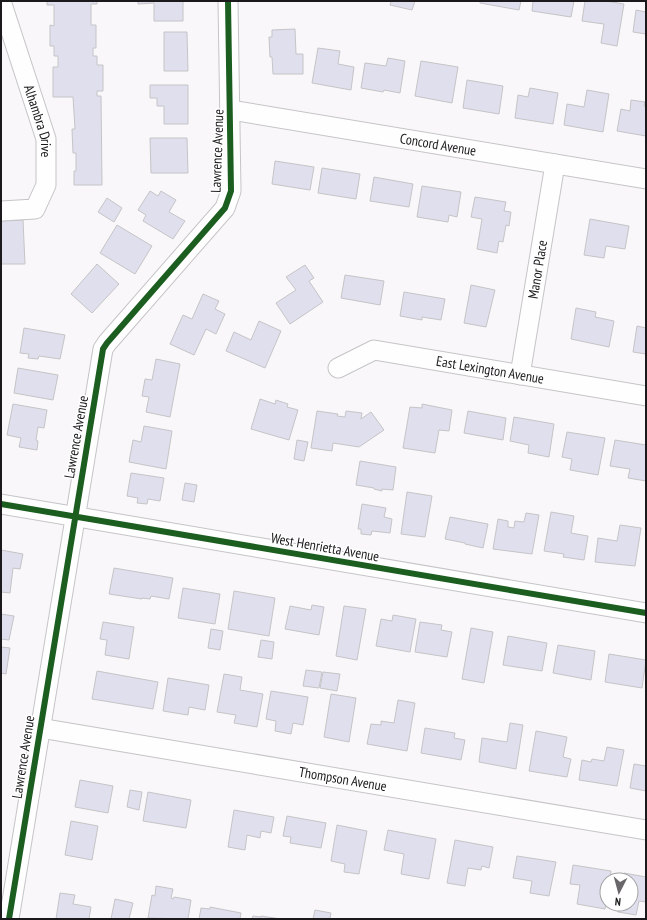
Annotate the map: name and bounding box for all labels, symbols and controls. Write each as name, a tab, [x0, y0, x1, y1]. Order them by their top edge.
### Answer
street label: Alhambra Drive	[20, 82, 55, 157]
street label: Lawrence Avenue	[207, 109, 227, 193]
street label: Concord Avenue	[399, 129, 478, 160]
street label: Manor Place	[524, 239, 551, 300]
street label: East Lexington Avenue	[435, 352, 546, 388]
street label: Lawrence Avenue	[60, 394, 92, 480]
street label: West Henrietta Avenue	[269, 529, 381, 565]
street label: Lawrence Avenue	[8, 714, 38, 800]
street label: Thompson Avenue	[297, 763, 388, 795]
north arrow	[599, 872, 639, 912]
text: N	[614, 895, 622, 909]

